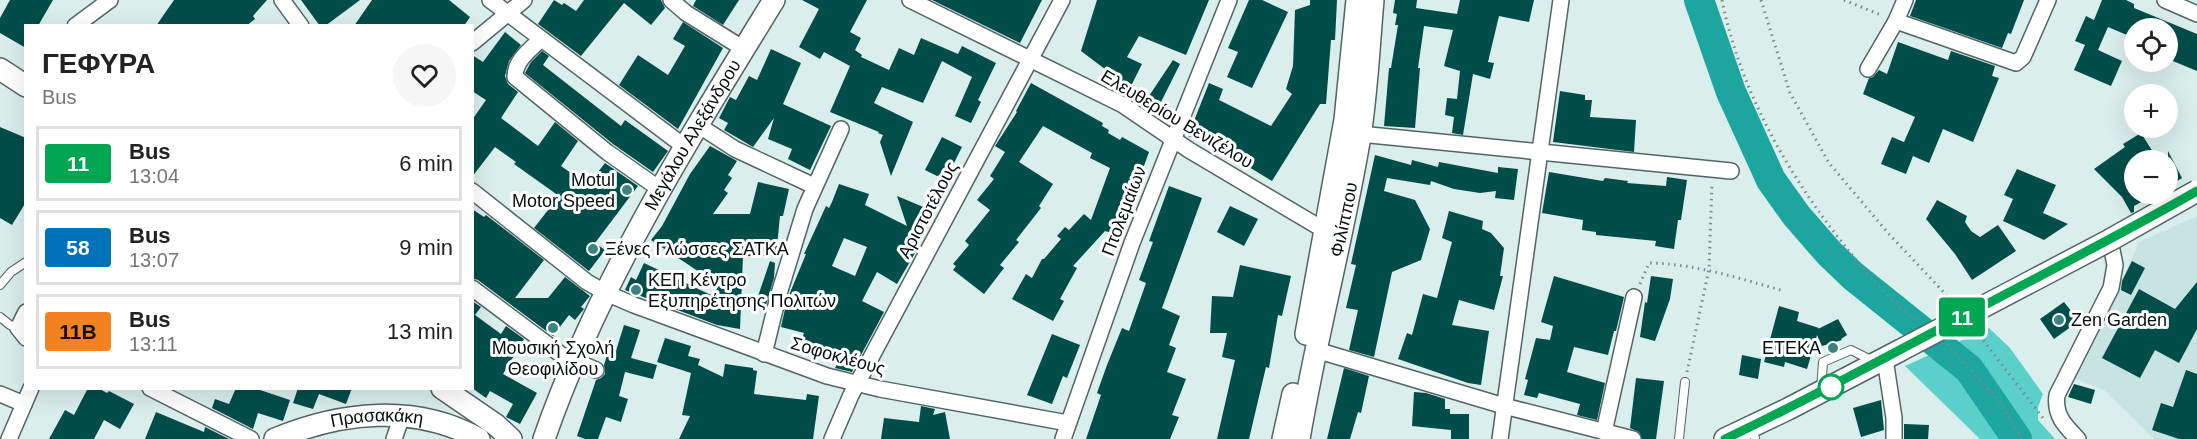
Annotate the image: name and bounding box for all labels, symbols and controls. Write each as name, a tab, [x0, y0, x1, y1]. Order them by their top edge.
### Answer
map controls	[2124, 18, 2178, 204]
button: locate	[2124, 18, 2178, 72]
button: heart	[393, 44, 456, 107]
text: ΓΕΦΥΡΑ	[42, 48, 155, 79]
street label: Μεγάλου Αλεξάνδρου	[641, 56, 745, 214]
street label: Ελευθερίου Βενιζέλου	[1097, 66, 1257, 172]
button: +	[2124, 84, 2178, 138]
text: Bus	[42, 86, 76, 108]
text: Bus	[129, 139, 171, 164]
button: −	[2124, 150, 2178, 204]
text: 6 min	[399, 151, 453, 176]
text: 11	[67, 152, 89, 175]
street label: Αριστοτέλους	[894, 158, 962, 262]
street label: Πτολεμαίων	[1098, 163, 1150, 259]
text: 13:04	[129, 165, 179, 187]
place label: Motul Motor Speed	[512, 170, 615, 211]
street label: Φιλίππου	[1326, 181, 1361, 259]
marker: Motul Motor Speed	[620, 183, 634, 197]
text: Bus	[129, 223, 171, 248]
text: 9 min	[399, 235, 453, 260]
text: 58	[66, 236, 90, 259]
place label: Ξένες Γλώσσες ΣΑΤΚΑ	[605, 239, 789, 259]
marker: Ξένες Γλώσσες ΣΑΤΚΑ	[586, 242, 600, 256]
text: 13:07	[129, 249, 179, 271]
place label: ΚΕΠ Κέντρο Εξυπηρέτησης Πολιτών	[648, 270, 836, 311]
marker: ΚΕΠ Κέντρο Εξυπηρέτησης Πολιτών	[629, 283, 643, 297]
line badge: 11	[1935, 298, 1989, 336]
text: 11	[1951, 306, 1973, 329]
text: Bus	[129, 307, 171, 332]
place label: Zen Garden	[2071, 310, 2167, 330]
marker: Zen Garden	[2052, 313, 2066, 327]
text: 13 min	[387, 319, 453, 344]
text: 11Β	[59, 320, 97, 343]
marker: Μουσική Σχολή Θεοφιλίδου	[546, 321, 560, 335]
text: 13:11	[129, 333, 178, 355]
street label: Σοφοκλέους	[788, 333, 888, 379]
place label: Μουσική Σχολή Θεοφιλίδου	[492, 338, 614, 379]
place label: ΕΤΕΚΑ	[1762, 338, 1821, 358]
marker: ΕΤΕΚΑ	[1826, 341, 1840, 355]
unlabelled marker	[1818, 374, 1844, 400]
street label: Πρασακάκη	[329, 405, 425, 431]

